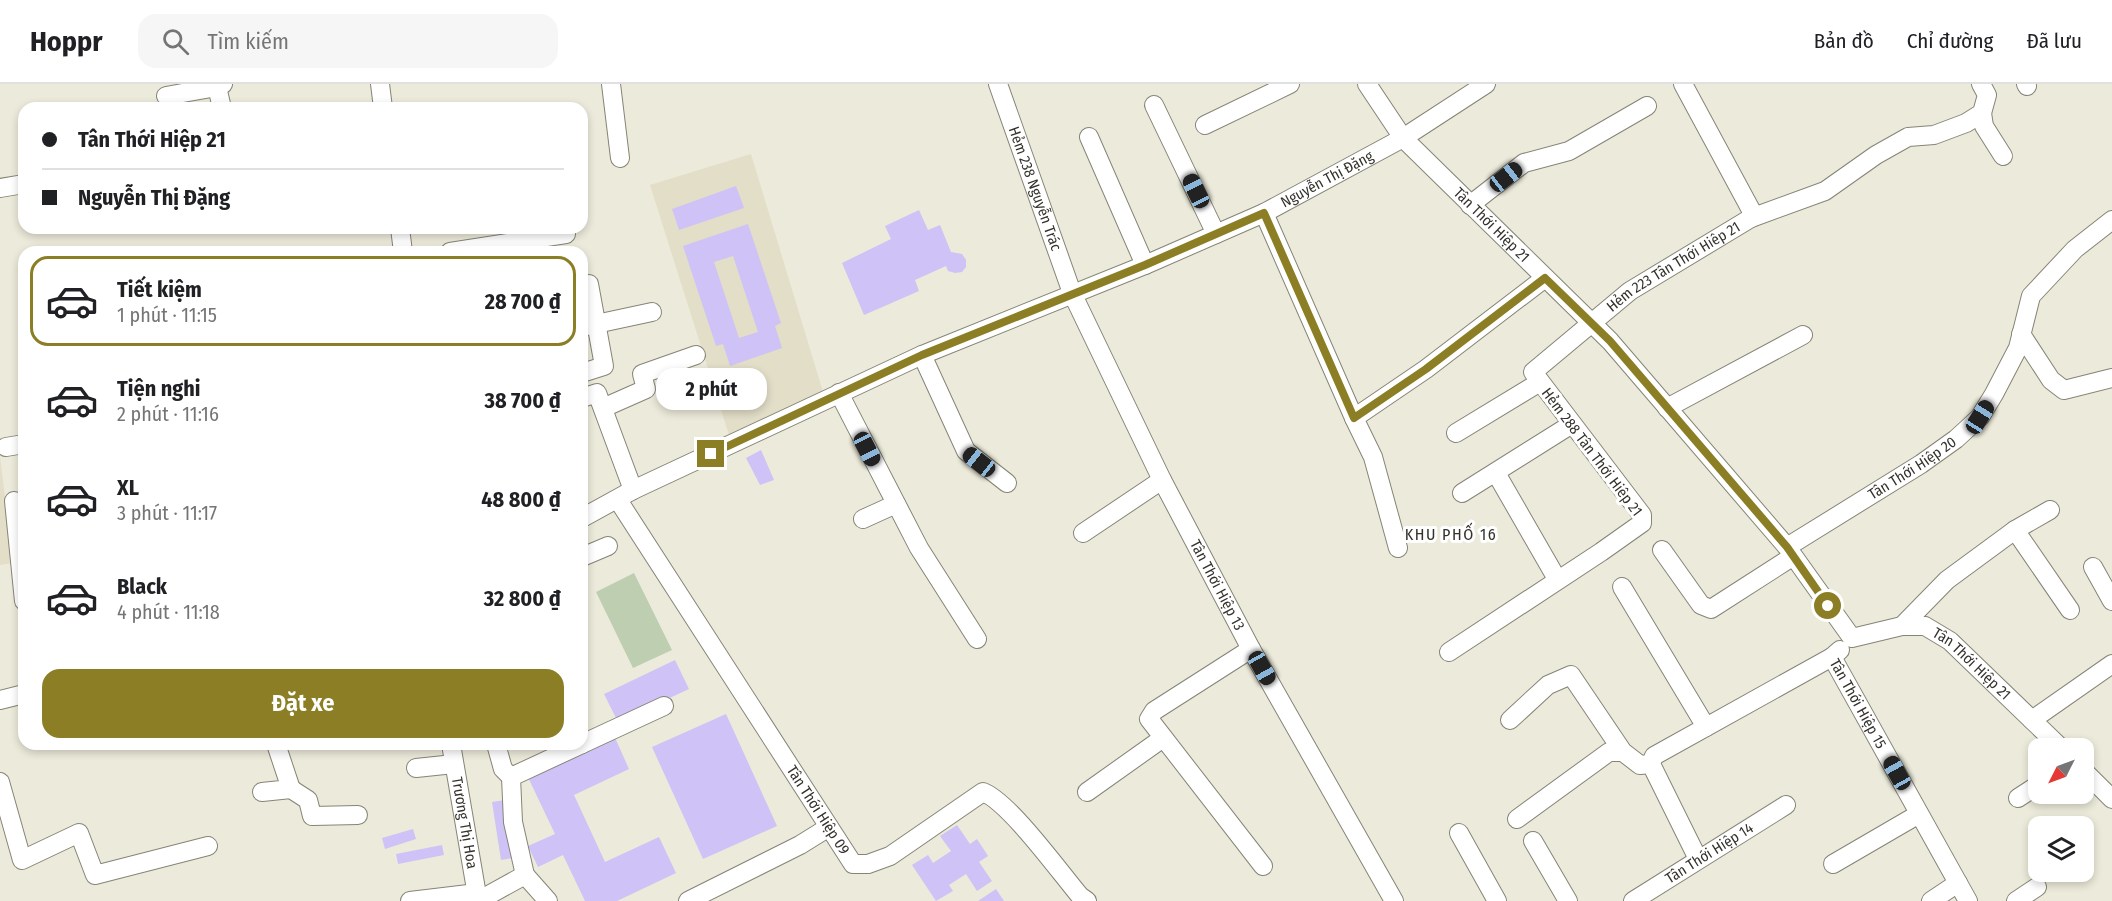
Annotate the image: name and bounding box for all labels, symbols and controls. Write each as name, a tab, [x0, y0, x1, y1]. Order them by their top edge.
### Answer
search box	[138, 14, 558, 68]
text: Hoppr	[30, 25, 102, 58]
icon: search	[159, 25, 192, 58]
text: Tìm kiếm	[207, 28, 289, 55]
text: Bản đồ	[1814, 28, 1874, 54]
text: Chỉ đường	[1907, 28, 1993, 54]
text: Đã lưu	[2026, 28, 2082, 54]
street label: Hẻm 238 Nguyễn Trác	[1005, 124, 1065, 254]
text: Tân Thới Hiệp 21	[78, 126, 226, 153]
street label: Nguyễn Thị Đặng	[1277, 147, 1376, 211]
car	[1486, 159, 1526, 195]
car	[1180, 171, 1212, 211]
text: Nguyễn Thị Đặng	[78, 184, 230, 211]
street label: Tân Thới Hiệp 21	[1450, 184, 1533, 266]
street label: Hẻm 223 Tân Thới Hiêp 21	[1603, 218, 1743, 316]
icon: car	[45, 274, 99, 328]
text: Tiết kiệm	[117, 276, 202, 303]
text: 28 700 ₫	[485, 288, 561, 315]
text: 1 phút · 11:15	[117, 303, 217, 327]
callout: 2 phút	[656, 367, 766, 409]
icon: car	[45, 373, 99, 427]
text: Tiện nghi	[117, 375, 200, 402]
text: 2 phút	[685, 377, 738, 401]
street label: Hẻm 288 Tân Thới Hiêp 21	[1538, 384, 1646, 520]
text: 38 700 ₫	[485, 387, 561, 414]
car	[1963, 397, 1997, 437]
text: 2 phút · 11:16	[117, 402, 219, 426]
car	[851, 429, 883, 469]
street label: Tân Thới Hiệp 20	[1865, 433, 1960, 503]
route end	[697, 440, 724, 467]
car	[959, 444, 999, 480]
icon: car	[45, 472, 99, 526]
text: XL	[117, 474, 139, 501]
text: 48 800 ₫	[481, 486, 561, 513]
text: 3 phút · 11:17	[117, 501, 217, 525]
district label: KHU PHỐ 16	[1405, 522, 1497, 544]
street label: Tân Thới Hiệp 13	[1186, 537, 1249, 634]
icon: car	[45, 571, 99, 625]
text: Black	[117, 573, 167, 600]
text: 32 800 ₫	[484, 585, 561, 612]
route start	[1814, 592, 1841, 619]
text: 4 phút · 11:18	[117, 600, 220, 624]
street label: Tân Thới Hiệp 21	[1930, 624, 2014, 704]
car	[1245, 648, 1279, 688]
street label: Tân Thới Hiệp 15	[1826, 656, 1890, 752]
button: Đặt xe	[42, 669, 564, 738]
north arrow	[2028, 738, 2094, 804]
map controls	[2028, 738, 2094, 882]
car	[1880, 753, 1914, 793]
street label: Tân Thới Hiệp 09	[783, 762, 853, 858]
street label: Trương Thị Hoa	[448, 776, 481, 870]
button: layers	[2028, 816, 2094, 882]
street label: Tân Thới Hiệp 14	[1662, 819, 1756, 887]

